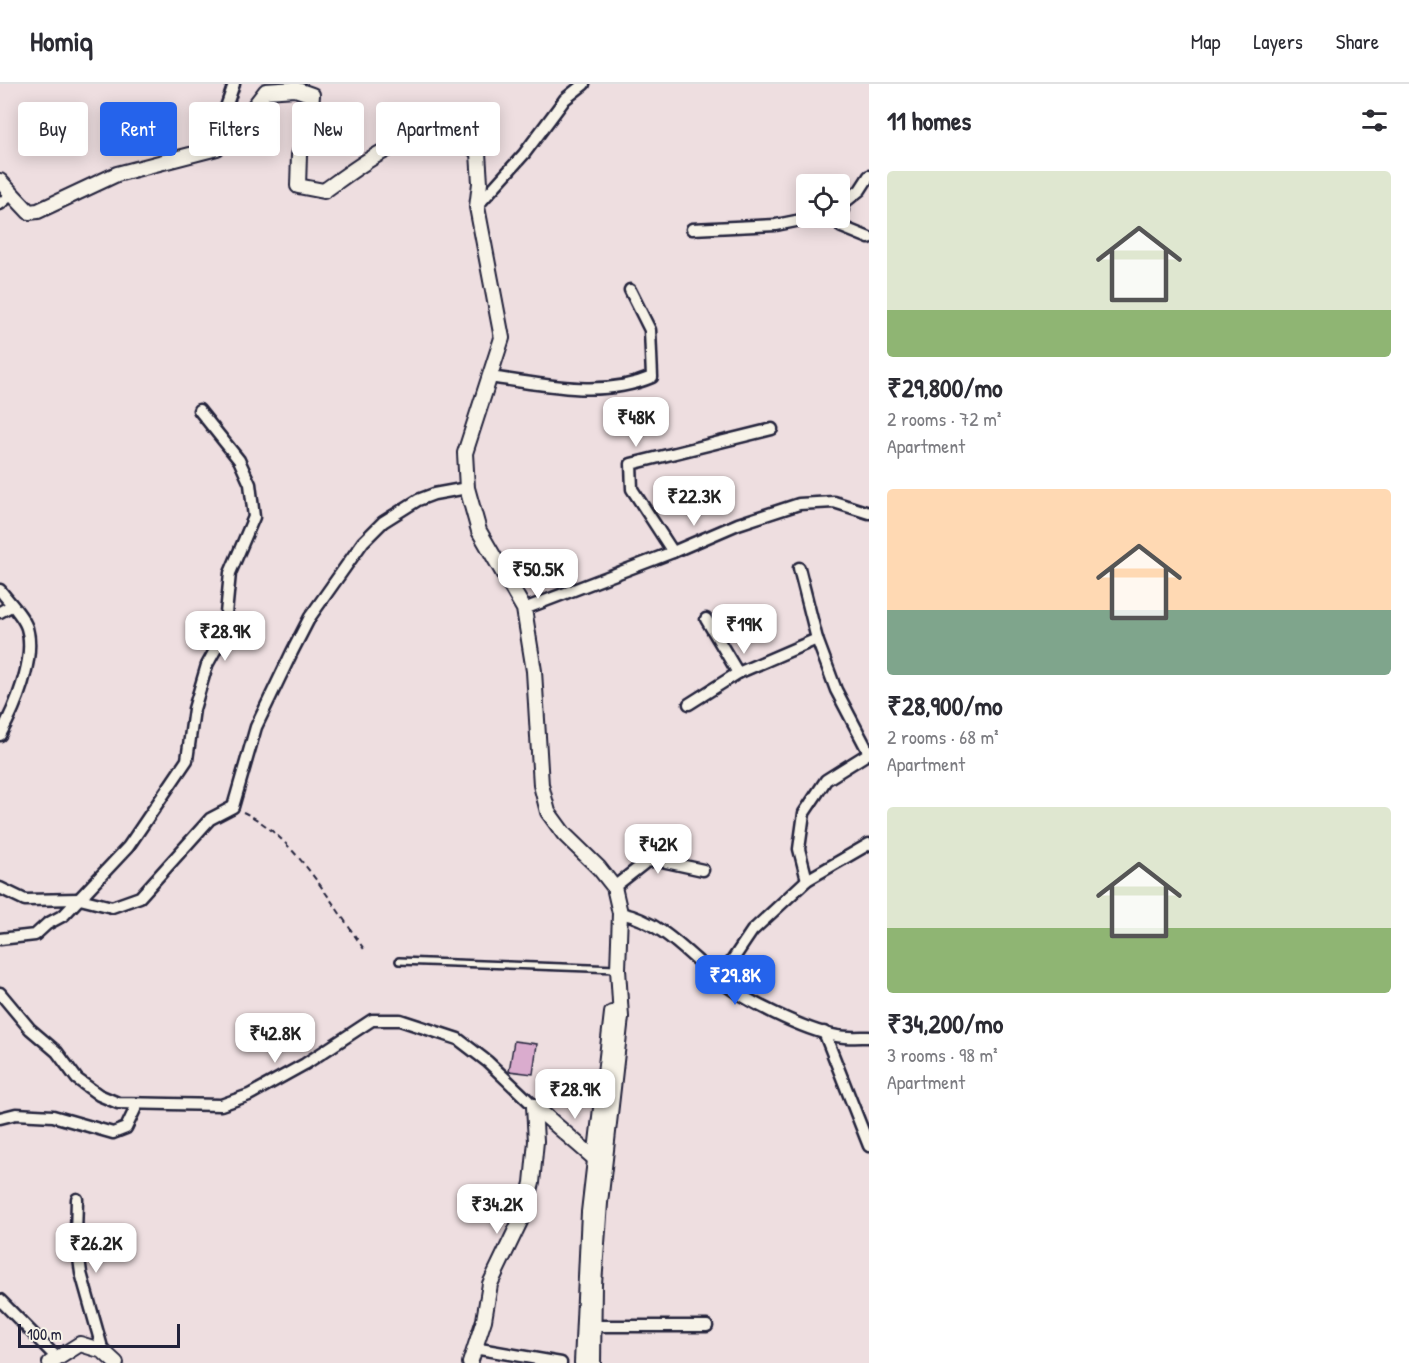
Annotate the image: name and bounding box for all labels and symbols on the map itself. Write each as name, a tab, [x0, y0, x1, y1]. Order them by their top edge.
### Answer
pin: ₹48K	[600, 397, 672, 448]
pin: ₹22.3K	[645, 476, 743, 527]
pin: ₹50.5K	[489, 549, 587, 600]
pin: ₹19K	[708, 604, 780, 655]
pin: ₹28.9K	[176, 611, 274, 662]
pin: ₹42K	[622, 824, 694, 875]
pin: ₹29.8K	[686, 955, 784, 1006]
pin: ₹42.8K	[226, 1013, 324, 1064]
pin: ₹28.9K	[526, 1069, 624, 1120]
pin: ₹34.2K	[448, 1184, 546, 1235]
pin: ₹26.2K	[47, 1223, 145, 1274]
scale bar	[18, 1321, 180, 1348]

